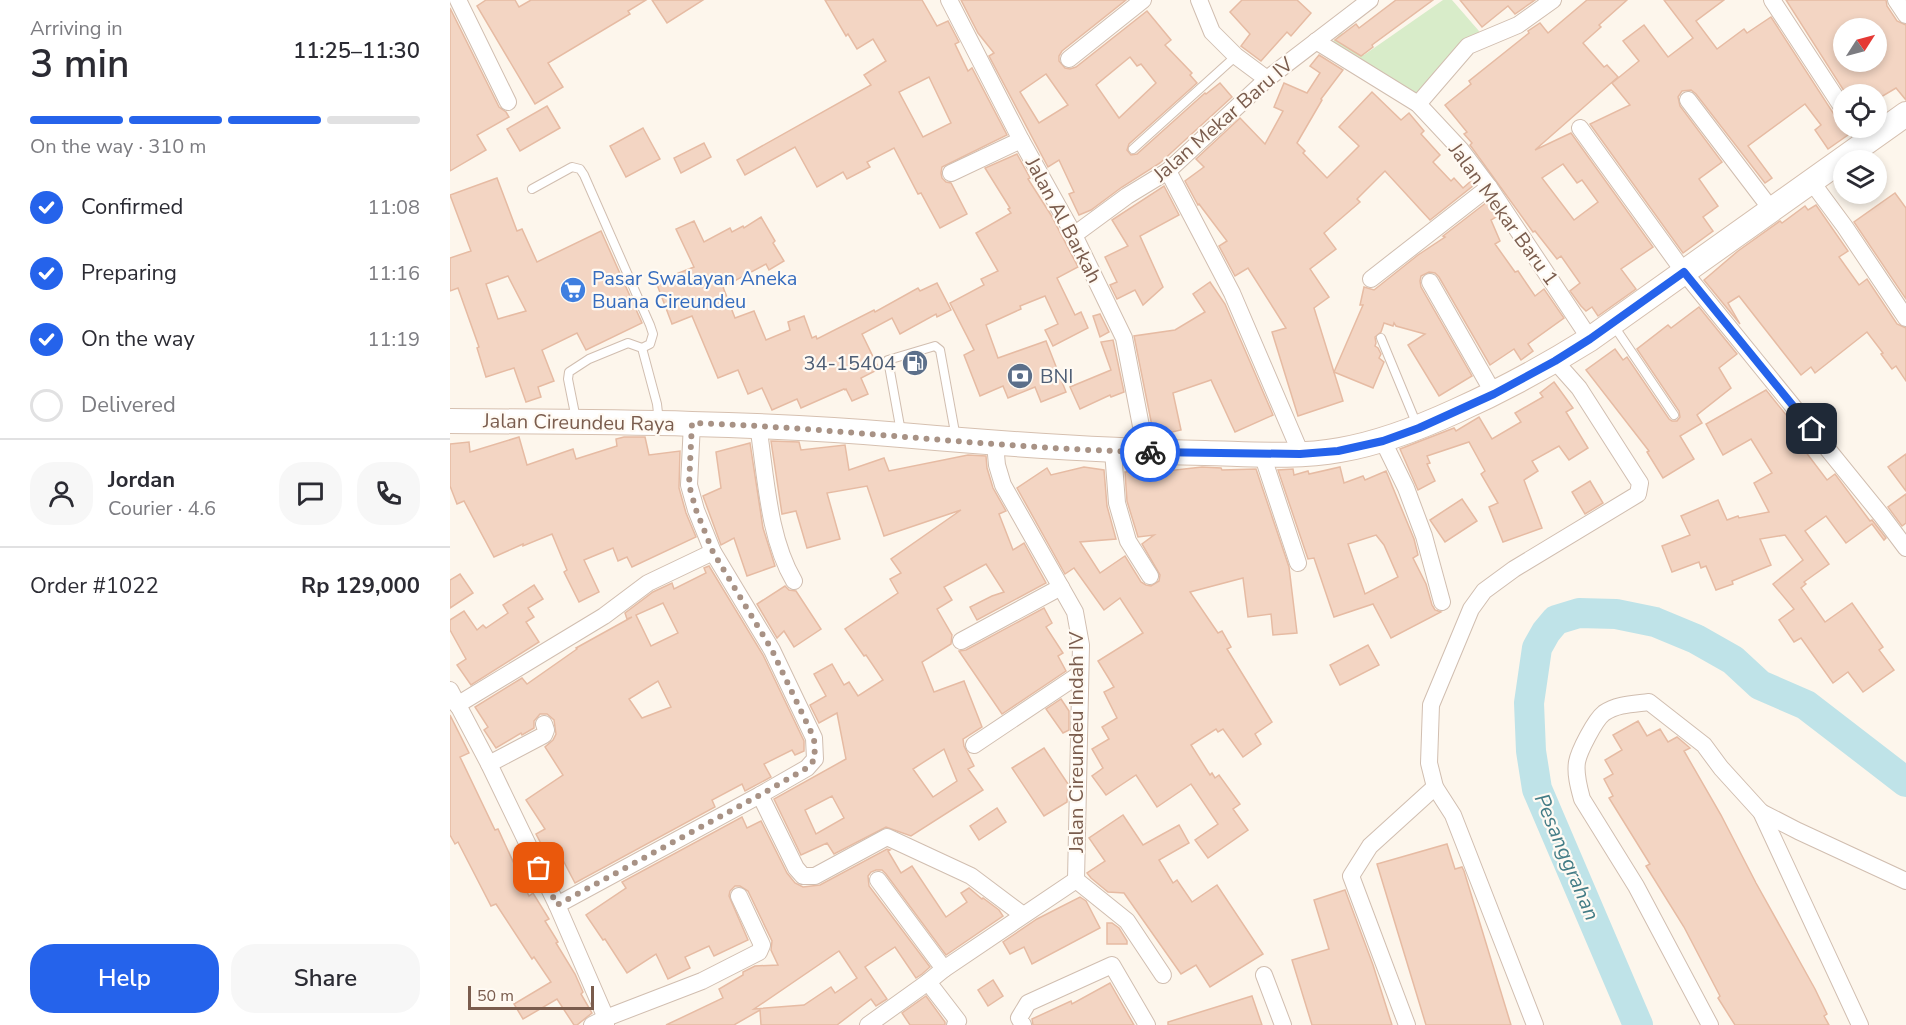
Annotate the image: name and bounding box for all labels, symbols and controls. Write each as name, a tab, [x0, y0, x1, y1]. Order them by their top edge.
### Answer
text: Arriving in	[30, 15, 123, 42]
north arrow	[1833, 18, 1887, 72]
map controls	[1833, 18, 1887, 204]
text: 11:25–11:30	[293, 36, 420, 66]
text: 3 min	[30, 38, 129, 91]
street label: Jalan Mekar Baru IV	[1147, 51, 1299, 188]
button: locate	[1833, 84, 1887, 138]
text: On the way · 310 m	[30, 133, 206, 160]
street label: Jalan Mekar Baru 1	[1442, 137, 1565, 291]
button: layers	[1833, 150, 1887, 204]
street label: Jalan Al Barkah	[1019, 152, 1108, 288]
icon: check	[30, 191, 63, 224]
text: Confirmed	[81, 192, 183, 222]
text: 11:08	[367, 194, 420, 221]
icon: check	[30, 257, 63, 290]
text: Preparing	[81, 258, 177, 288]
text: 11:16	[367, 260, 420, 287]
place label: Pasar Swalayan Aneka Buana Cireundeu	[592, 265, 797, 315]
supermarket icon: Pasar Swalayan Aneka Buana Cireundeu	[558, 275, 588, 305]
icon: check	[30, 323, 63, 356]
text: On the way	[81, 324, 195, 354]
text: 11:19	[367, 326, 420, 353]
fuel station icon: 34-15404	[900, 348, 930, 378]
place label: 34-15404	[804, 350, 896, 377]
bank icon: BNI	[1005, 361, 1035, 391]
place label: BNI	[1040, 363, 1073, 390]
text: Delivered	[81, 390, 176, 420]
pin	[1786, 403, 1837, 454]
street label: Jalan Cireundeu Raya	[482, 407, 675, 438]
icon: home	[1795, 412, 1828, 445]
courier	[1120, 422, 1180, 482]
icon: bike	[1134, 436, 1167, 469]
button: person	[30, 462, 93, 525]
button: chat	[279, 462, 342, 525]
button: phone	[357, 462, 420, 525]
text: Jordan	[108, 465, 175, 495]
text: Courier · 4.6	[108, 495, 216, 522]
text: Order #1022	[30, 571, 159, 601]
text: Rp 129,000	[301, 571, 420, 601]
street label: Jalan Cireundeu Indah IV	[1063, 631, 1090, 854]
water label: Pesanggrahan	[1528, 789, 1606, 925]
pin	[513, 842, 564, 893]
icon: bag	[522, 851, 555, 884]
button: Help	[30, 944, 219, 1013]
button: Share	[231, 944, 420, 1013]
scale bar	[468, 983, 594, 1010]
text: 50 m	[477, 985, 514, 1007]

